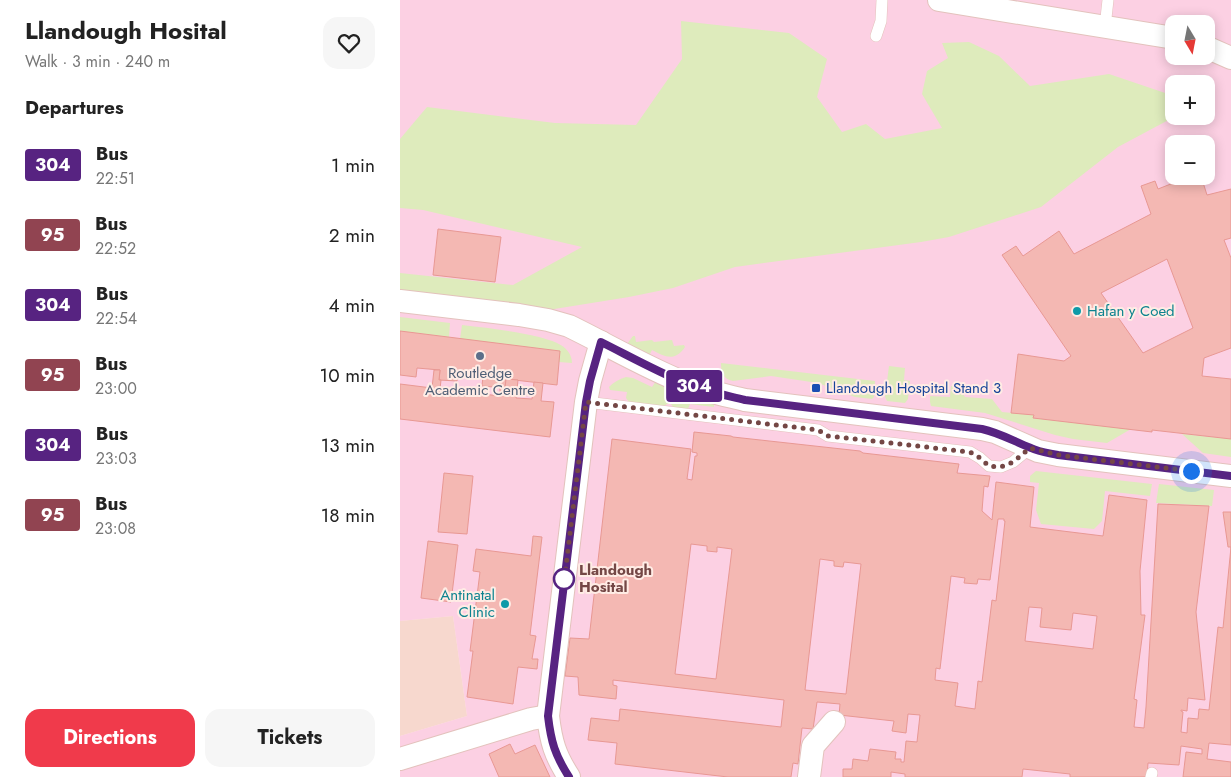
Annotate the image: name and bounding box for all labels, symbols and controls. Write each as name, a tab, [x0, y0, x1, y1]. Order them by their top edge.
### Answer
text: Llandough Hosital	[25, 13, 227, 48]
north arrow	[1165, 15, 1215, 65]
map controls	[1165, 15, 1215, 185]
button: heart	[323, 17, 375, 69]
text: Walk · 3 min · 240 m	[25, 50, 170, 73]
button: +	[1165, 75, 1215, 125]
text: Departures	[25, 94, 124, 121]
button: −	[1165, 135, 1215, 185]
text: Bus	[96, 140, 128, 167]
text: 304	[35, 152, 71, 178]
text: 1 min	[331, 152, 375, 179]
text: 22:51	[96, 167, 135, 190]
text: Bus	[95, 210, 127, 237]
text: 95	[41, 222, 64, 248]
text: 2 min	[329, 222, 375, 249]
text: 22:52	[95, 237, 136, 260]
text: Bus	[96, 280, 128, 307]
text: 304	[35, 292, 71, 318]
text: 4 min	[328, 292, 375, 319]
place label: Hafan y Coed	[1087, 300, 1175, 322]
marker: Hafan y Coed	[1071, 305, 1083, 317]
text: 22:54	[96, 307, 137, 330]
text: Bus	[95, 350, 127, 377]
marker: Routledge Academic Centre	[474, 350, 486, 362]
text: 95	[41, 362, 64, 388]
text: 10 min	[320, 362, 375, 389]
place label: Routledge Academic Centre	[425, 362, 535, 401]
line badge: 304	[665, 370, 723, 402]
text: 304	[676, 373, 712, 399]
text: 23:00	[95, 377, 137, 400]
place label: Llandough Hospital Stand 3	[826, 377, 1001, 399]
marker: Llandough Hospital Stand 3	[810, 382, 822, 394]
text: Bus	[96, 420, 128, 447]
text: 304	[35, 432, 71, 458]
text: 13 min	[321, 432, 375, 459]
text: 23:03	[96, 447, 137, 470]
your location	[1179, 459, 1204, 484]
text: Bus	[95, 490, 127, 517]
text: 95	[41, 502, 64, 528]
text: 18 min	[321, 502, 375, 529]
text: 23:08	[95, 517, 136, 540]
place label: Llandough Hosital	[579, 559, 652, 598]
marker: Llandough Hosital	[553, 568, 575, 590]
place label: Antinatal Clinic	[440, 584, 495, 623]
marker: Antinatal Clinic	[499, 598, 511, 610]
button: Directions	[25, 709, 195, 767]
button: Tickets	[205, 709, 375, 767]

